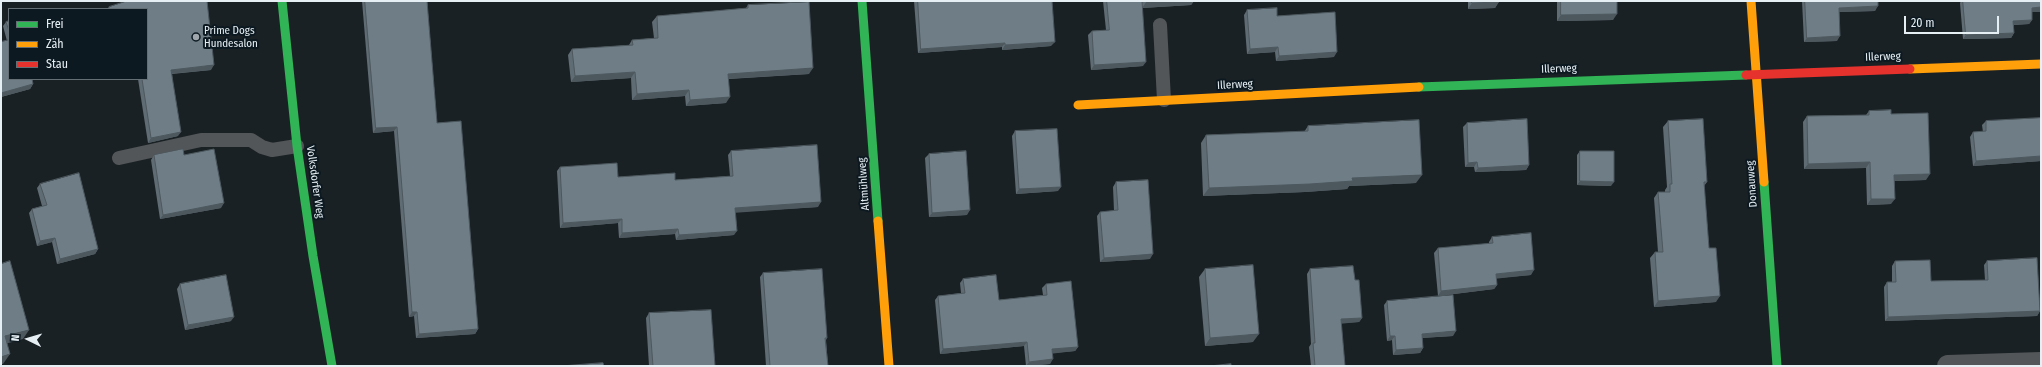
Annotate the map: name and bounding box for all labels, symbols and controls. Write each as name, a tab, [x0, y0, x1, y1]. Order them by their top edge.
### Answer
legend	[8, 8, 148, 80]
scale bar	[1906, 8, 2001, 34]
text: 20 m	[1911, 16, 1935, 30]
text: Frei	[46, 17, 64, 31]
place label: Prime Dogs Hundesalon	[204, 24, 258, 50]
marker: Prime Dogs Hundesalon	[191, 32, 201, 42]
text: Zäh	[46, 37, 64, 51]
street label: Illerweg	[1865, 50, 1901, 64]
text: Stau	[46, 57, 68, 71]
street label: Illerweg	[1541, 62, 1577, 76]
street label: Illerweg	[1217, 77, 1253, 93]
street label: Volksdorfer Weg	[303, 145, 327, 219]
street label: Altmühlweg	[856, 157, 872, 211]
street label: Donauweg	[1744, 160, 1760, 208]
north arrow	[8, 319, 48, 359]
text: N	[9, 334, 22, 342]

